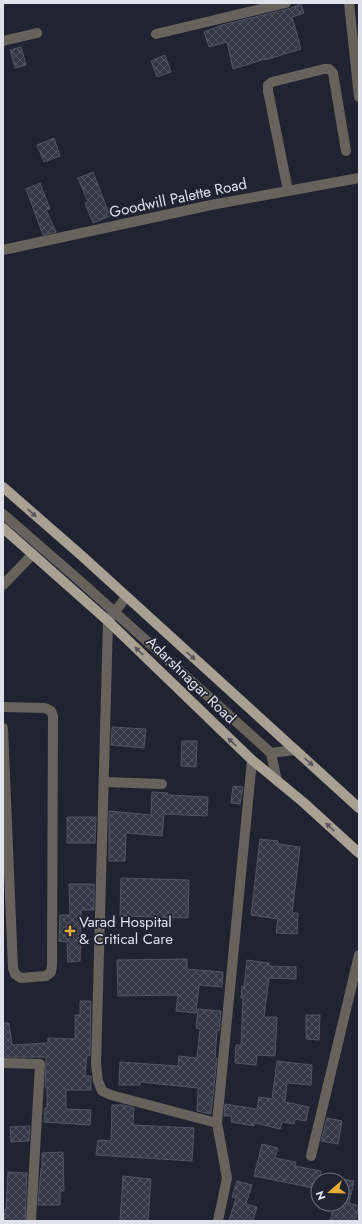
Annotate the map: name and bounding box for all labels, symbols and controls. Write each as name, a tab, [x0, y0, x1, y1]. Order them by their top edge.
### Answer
street label: Goodwill Palette Road	[107, 173, 249, 223]
one-way arrow	[28, 508, 37, 517]
street label: Adarshnagar Road	[141, 631, 241, 729]
one-way arrow	[134, 646, 144, 656]
one-way arrow	[187, 651, 196, 660]
one-way arrow	[227, 737, 237, 747]
one-way arrow	[304, 757, 313, 766]
one-way arrow	[325, 822, 335, 832]
place label: Varad Hospital & Critical Care	[79, 911, 173, 950]
marker: Varad Hospital & Critical Care	[64, 925, 76, 937]
north arrow	[310, 1172, 350, 1212]
text: N	[312, 1189, 330, 1202]

